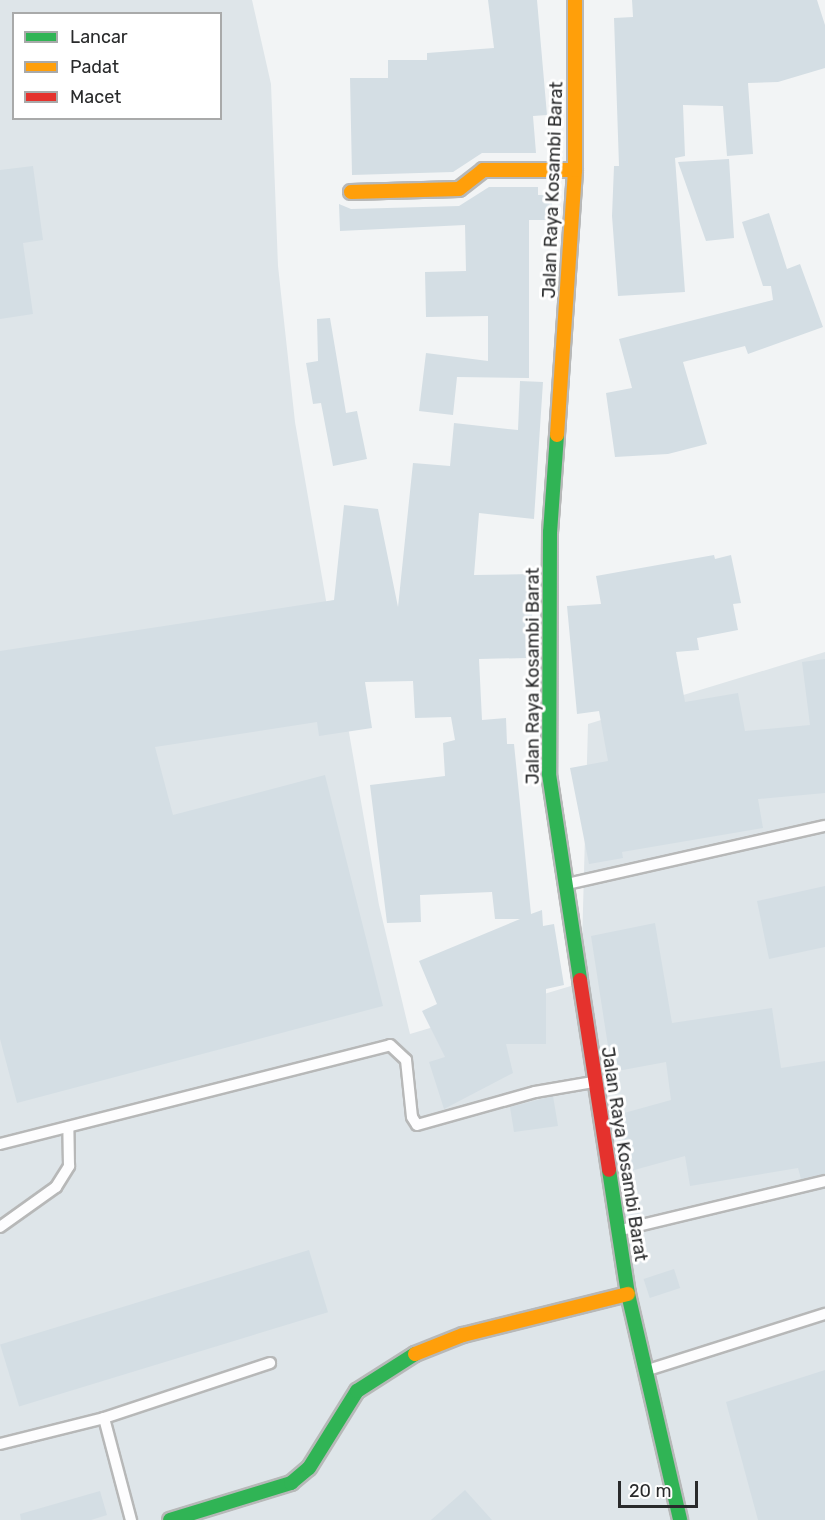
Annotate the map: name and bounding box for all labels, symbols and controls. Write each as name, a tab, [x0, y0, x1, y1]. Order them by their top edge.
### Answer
legend	[12, 12, 222, 120]
text: Lancar	[70, 26, 128, 48]
text: Padat	[70, 56, 119, 78]
street label: Jalan Raya Kosambi Barat	[538, 81, 568, 299]
text: Macet	[70, 86, 121, 108]
street label: Jalan Raya Kosambi Barat	[522, 567, 544, 785]
street label: Jalan Raya Kosambi Barat	[596, 1045, 652, 1263]
scale bar	[621, 1469, 700, 1507]
text: 20 m	[629, 1480, 671, 1502]

